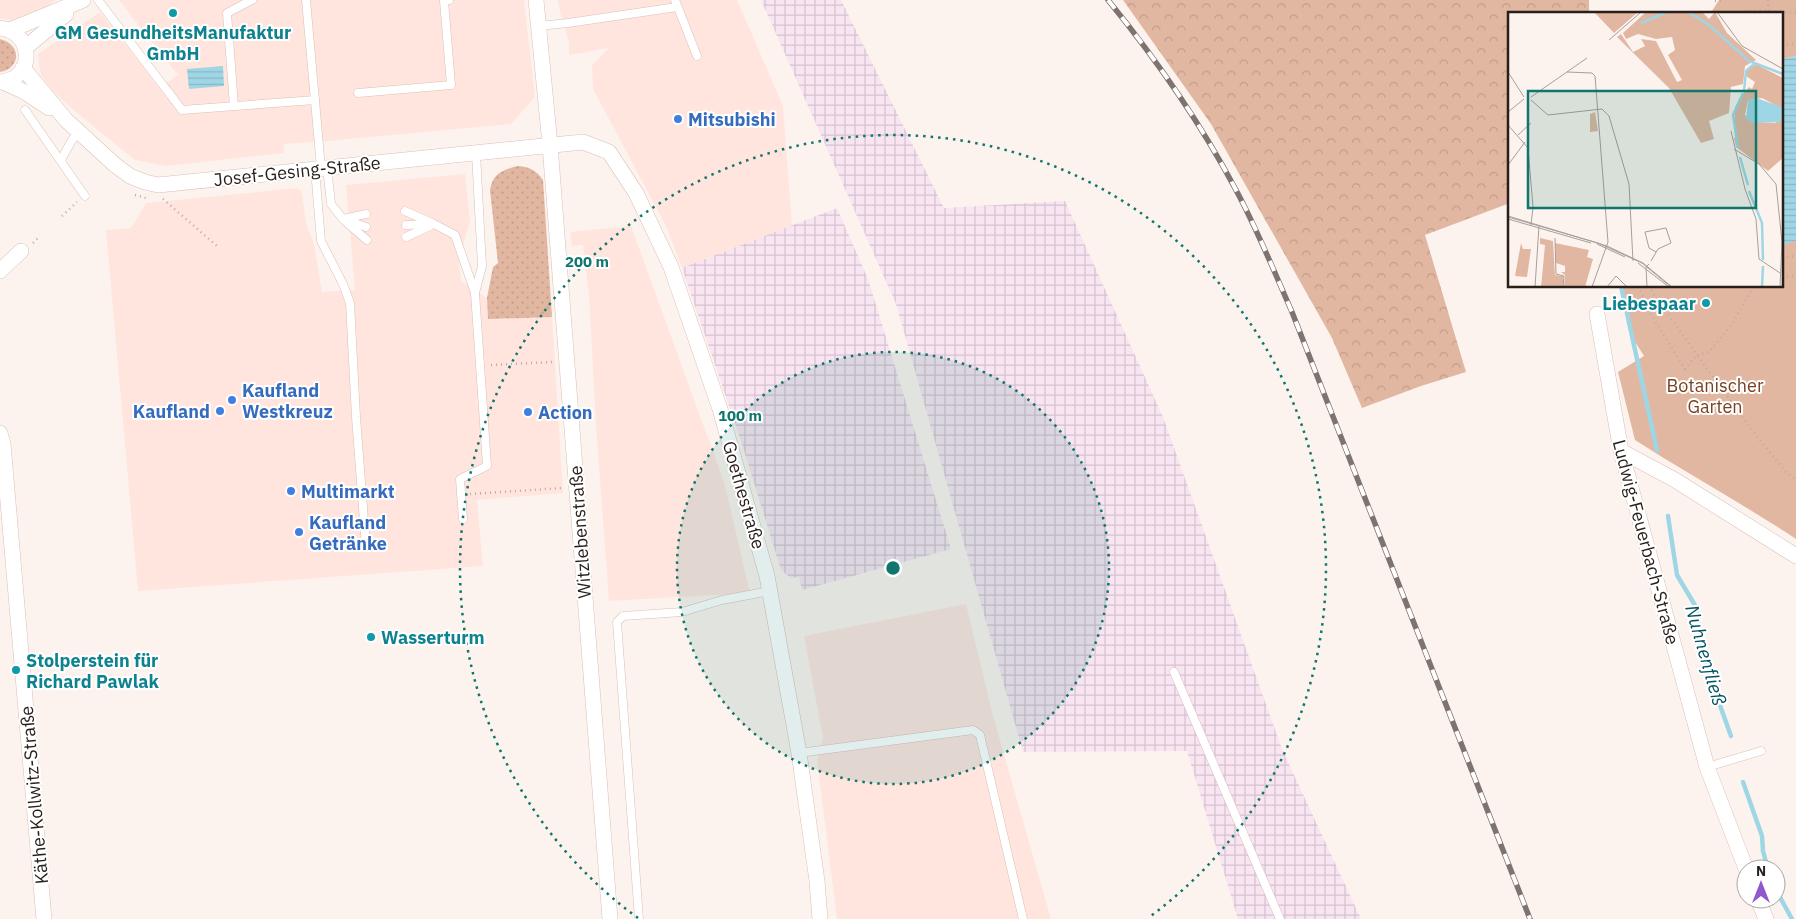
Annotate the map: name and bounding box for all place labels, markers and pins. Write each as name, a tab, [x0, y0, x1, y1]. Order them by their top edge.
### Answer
marker: GM GesundheitsManufaktur GmbH	[167, 7, 179, 19]
place label: GM GesundheitsManufaktur GmbH	[55, 21, 291, 65]
place label: Mitsubishi	[688, 108, 776, 131]
marker: Mitsubishi	[672, 113, 684, 125]
place label: Liebespaar	[1602, 292, 1696, 315]
marker: Liebespaar	[1700, 297, 1712, 309]
place label: Kaufland Westkreuz	[242, 379, 333, 423]
marker: Kaufland Westkreuz	[226, 394, 238, 406]
place label: Kaufland	[133, 400, 210, 423]
place label: Action	[538, 401, 593, 424]
marker: Kaufland	[214, 405, 226, 417]
marker: Action	[522, 406, 534, 418]
place label: Multimarkt	[301, 480, 395, 503]
marker: Multimarkt	[285, 485, 297, 497]
place label: Kaufland Getränke	[309, 511, 387, 555]
marker: Kaufland Getränke	[293, 526, 305, 538]
centre of rings	[884, 559, 902, 577]
place label: Wasserturm	[381, 626, 485, 649]
marker: Wasserturm	[365, 631, 377, 643]
place label: Stolperstein für Richard Pawlak	[26, 649, 159, 693]
marker: Stolperstein für Richard Pawlak	[10, 664, 22, 676]

